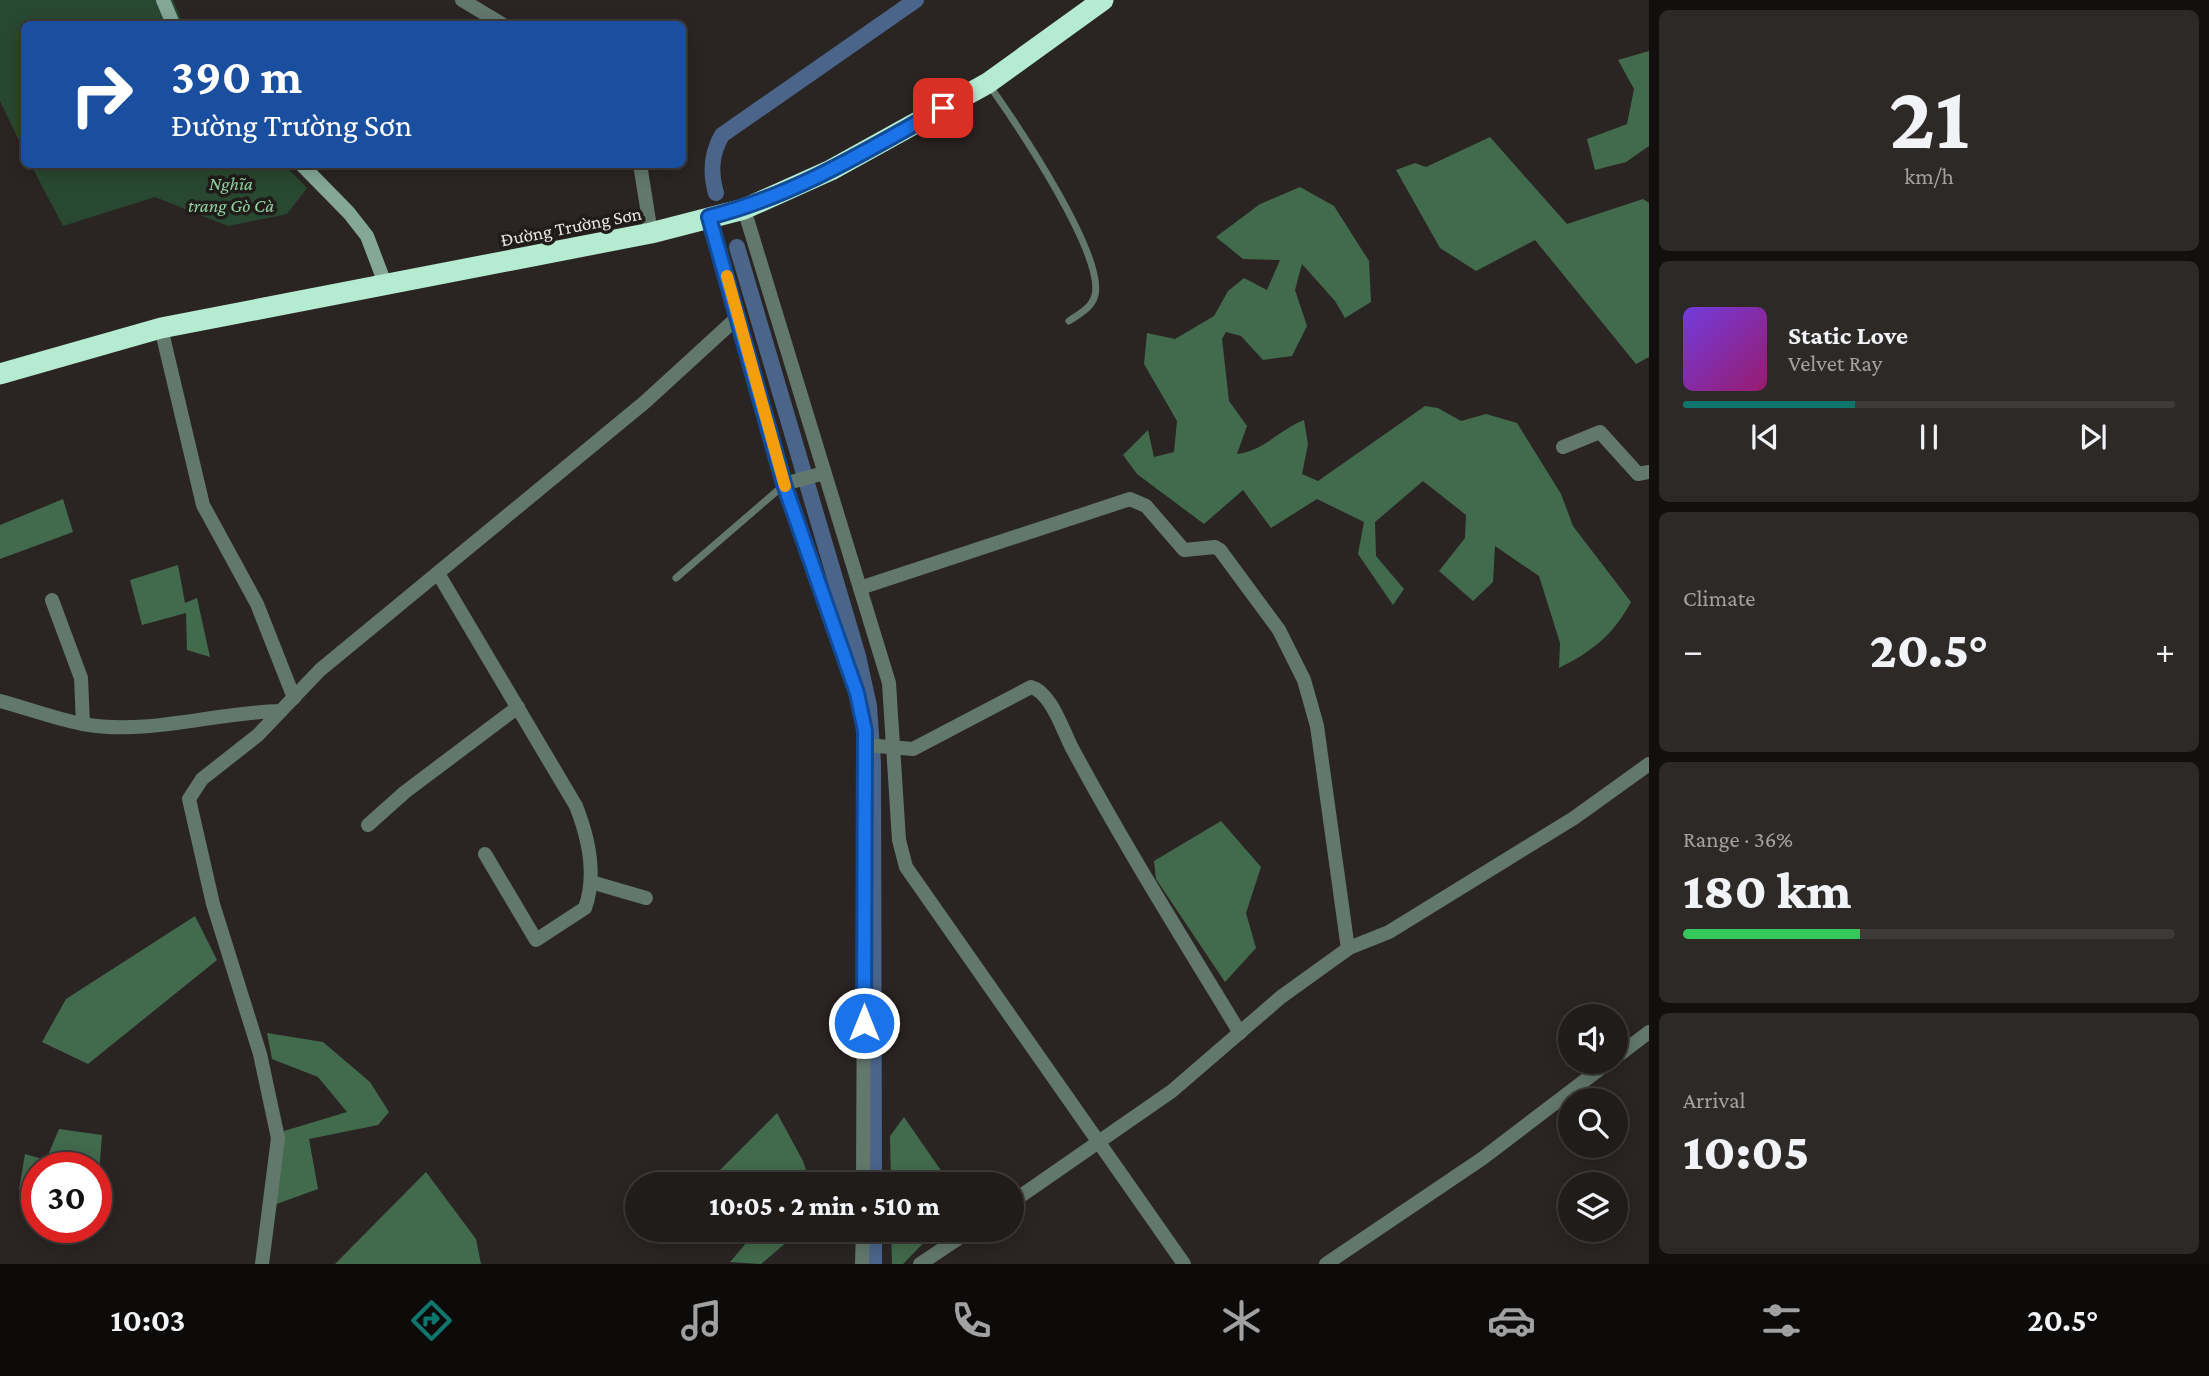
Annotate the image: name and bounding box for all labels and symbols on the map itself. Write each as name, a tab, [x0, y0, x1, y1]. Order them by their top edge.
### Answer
pin	[913, 78, 973, 138]
park label: Nghĩa trang Gò Cà	[188, 173, 274, 216]
street label: Đường Trường Sơn	[499, 203, 643, 250]
position arrow	[827, 986, 901, 1060]
speed limit sign: 30	[21, 1152, 112, 1243]

